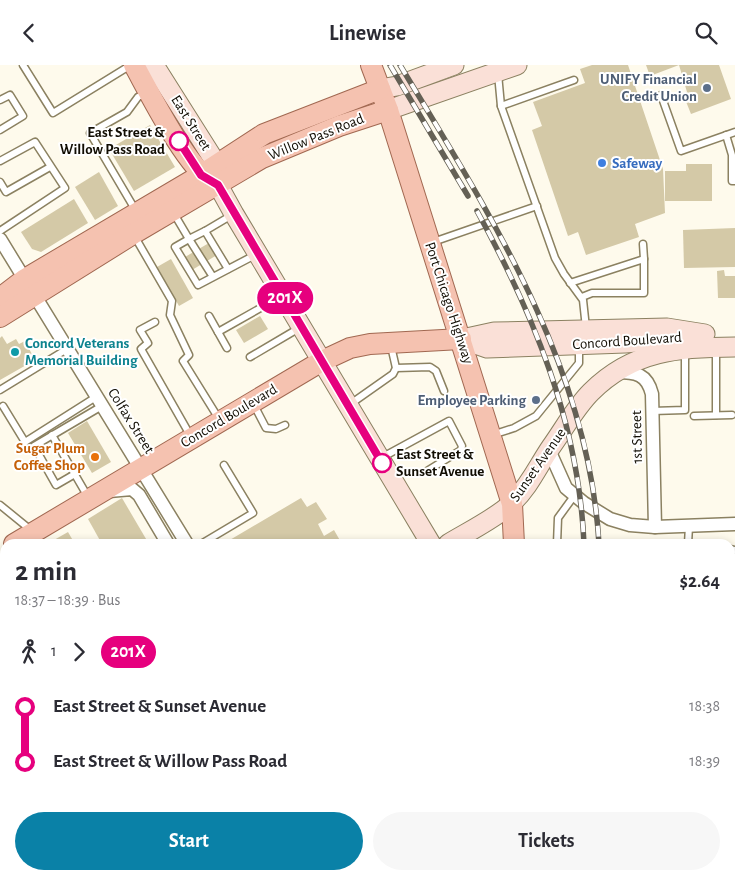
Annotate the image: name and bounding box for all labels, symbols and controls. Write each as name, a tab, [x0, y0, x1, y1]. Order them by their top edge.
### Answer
icon: back	[15, 19, 43, 47]
icon: search	[692, 19, 720, 47]
text: Linewise	[329, 22, 406, 44]
place label: UNIFY Financial Credit Union	[600, 72, 697, 104]
marker: UNIFY Financial Credit Union	[701, 82, 713, 94]
street label: East Street	[168, 93, 214, 153]
street label: Willow Pass Road	[266, 111, 366, 163]
place label: East Street & Willow Pass Road	[60, 125, 165, 157]
marker: East Street & Willow Pass Road	[169, 131, 189, 151]
place label: Safeway	[612, 156, 663, 171]
marker: Safeway	[596, 157, 608, 169]
street label: Port Chicago Highway	[422, 240, 476, 366]
line badge: 201X	[250, 282, 320, 314]
text: 201X	[267, 289, 303, 307]
street label: Concord Boulevard	[572, 330, 682, 352]
place label: Concord Veterans Memorial Building	[25, 336, 138, 368]
marker: Concord Veterans Memorial Building	[9, 346, 21, 358]
street label: Concord Boulevard	[178, 381, 280, 451]
street label: Colfax Street	[105, 386, 157, 457]
place label: Employee Parking	[418, 393, 526, 408]
marker: Employee Parking	[530, 394, 542, 406]
street label: 1st Street	[629, 410, 645, 464]
street label: Sunset Avenue	[507, 426, 569, 504]
place label: Sugar Plum Coffee Shop	[14, 441, 85, 473]
place label: East Street & Sunset Avenue	[396, 447, 484, 479]
marker: Sugar Plum Coffee Shop	[89, 451, 101, 463]
marker: East Street & Sunset Avenue	[372, 453, 392, 473]
text: 2 min	[15, 558, 77, 586]
text: $2.64	[679, 572, 720, 591]
text: 18:37 – 18:39 · Bus	[15, 592, 120, 608]
icon: walk	[15, 638, 43, 666]
icon: forward	[65, 638, 93, 666]
text: 1	[51, 643, 57, 659]
text: 201X	[111, 643, 146, 661]
text: East Street & Sunset Avenue	[53, 697, 266, 716]
text: 18:38	[689, 698, 720, 714]
text: East Street & Willow Pass Road	[53, 752, 287, 771]
text: 18:39	[689, 753, 720, 769]
button: Start	[15, 812, 363, 870]
button: Tickets	[373, 812, 720, 870]

